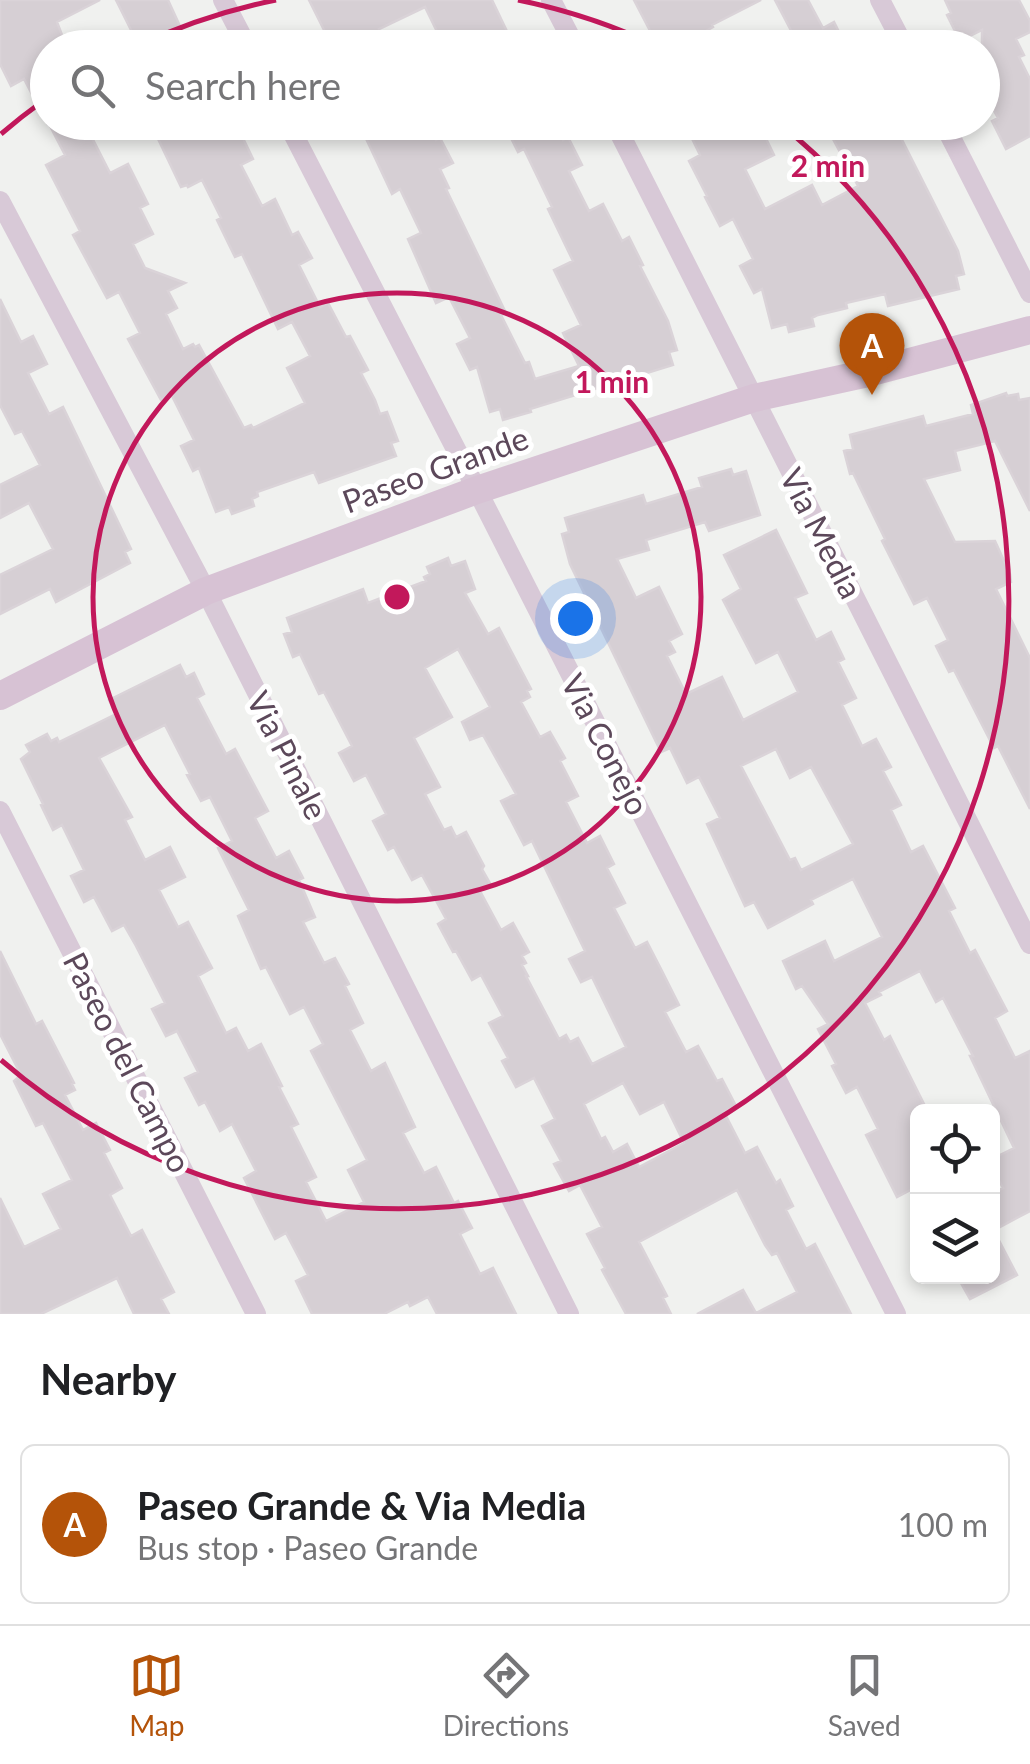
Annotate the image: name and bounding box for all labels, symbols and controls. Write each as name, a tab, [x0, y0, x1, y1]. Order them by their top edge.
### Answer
search box	[30, 30, 1000, 140]
icon: search	[65, 58, 120, 113]
text: Search here	[145, 62, 341, 108]
text: 2 min	[791, 147, 865, 183]
pin: A	[840, 312, 904, 395]
text: 1 min	[575, 363, 649, 399]
street label: Paseo Grande	[337, 417, 533, 521]
street label: Via Media	[773, 461, 871, 605]
centre of rings	[379, 579, 415, 615]
your location	[550, 593, 601, 644]
street label: Via Conejo	[554, 667, 658, 821]
street label: Via Pinale	[239, 684, 337, 826]
street label: Paseo del Campo	[56, 945, 200, 1179]
map controls	[910, 1104, 1000, 1284]
button: locate	[910, 1104, 1000, 1194]
button: layers	[910, 1194, 1000, 1284]
text: Nearby	[40, 1354, 177, 1404]
text: Paseo Grande & Via Media	[137, 1482, 586, 1528]
text: A	[63, 1505, 86, 1544]
text: 100 m	[898, 1505, 988, 1544]
text: Bus stop · Paseo Grande	[137, 1528, 478, 1567]
tab: Map	[129, 1648, 184, 1742]
tab: Directions	[443, 1648, 569, 1742]
tab: Saved	[828, 1648, 901, 1742]

